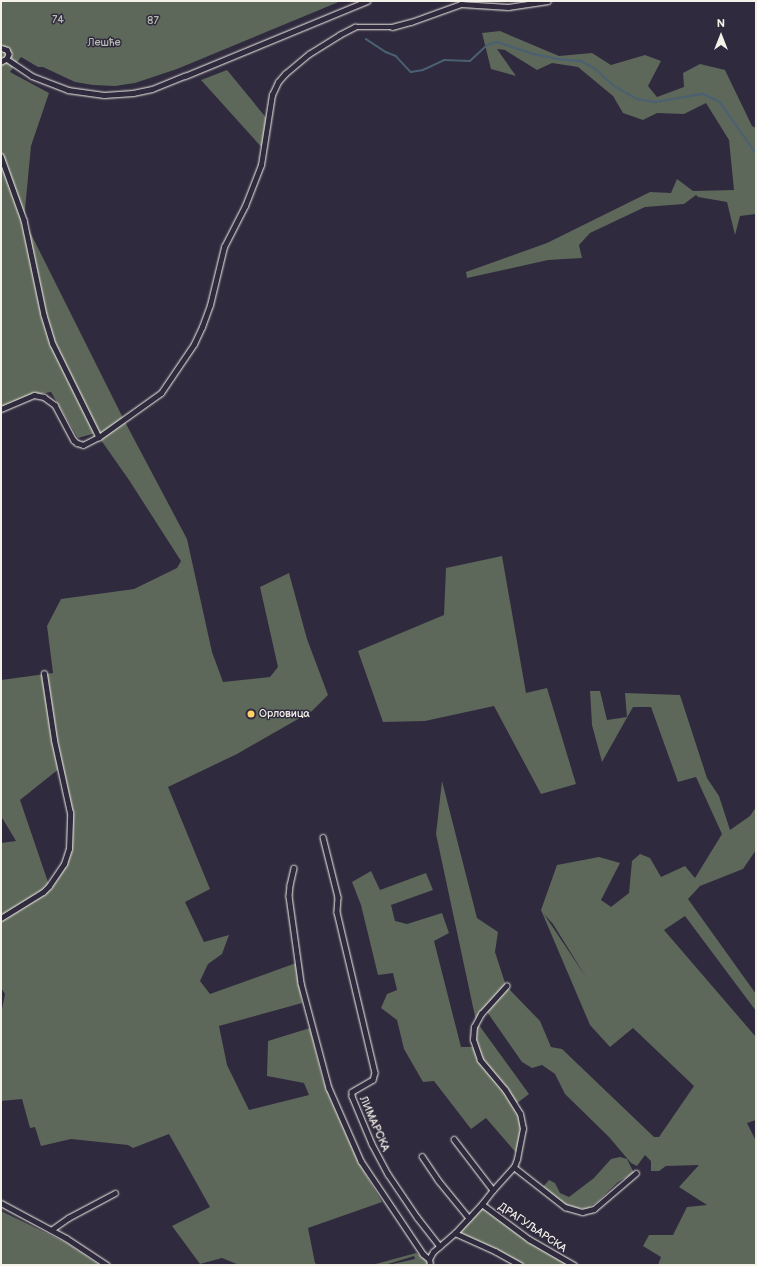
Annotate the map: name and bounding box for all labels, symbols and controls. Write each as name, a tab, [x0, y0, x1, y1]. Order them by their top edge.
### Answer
park label: 74	[52, 13, 64, 27]
park label: 87	[147, 14, 159, 28]
north arrow	[701, 16, 741, 56]
text: N	[717, 17, 725, 30]
park label: Лешће	[87, 36, 121, 50]
place label: Орловица	[259, 707, 310, 721]
marker: Орловица	[246, 709, 256, 719]
street label: ЛИМАРСКА	[356, 1094, 392, 1154]
street label: ДРАГУЉАРСКА	[495, 1200, 569, 1256]

